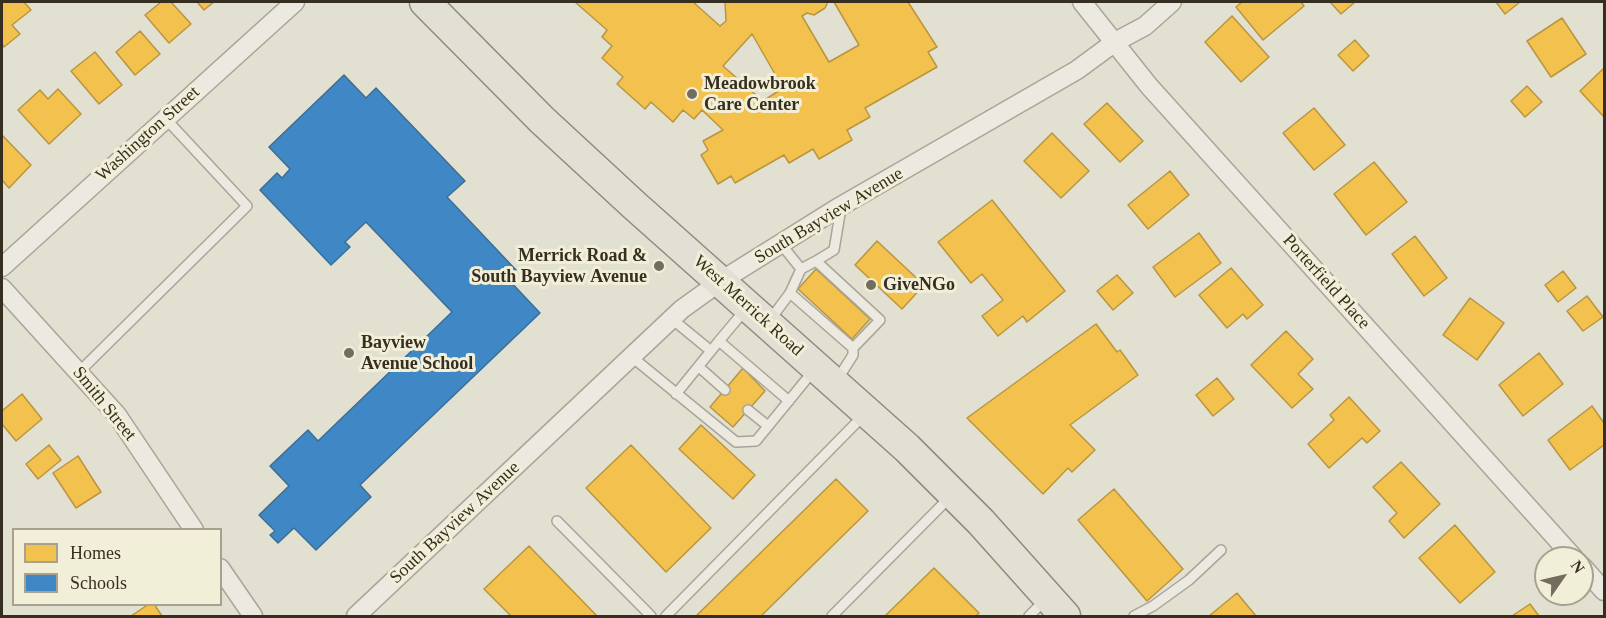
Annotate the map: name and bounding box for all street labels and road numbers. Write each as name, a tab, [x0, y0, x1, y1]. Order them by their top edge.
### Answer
street label: Washington Street	[92, 82, 204, 186]
street label: South Bayview Avenue	[751, 163, 907, 269]
street label: Porterfield Place	[1278, 230, 1374, 334]
street label: West Merrick Road	[689, 251, 807, 361]
street label: Smith Street	[67, 362, 141, 446]
street label: South Bayview Avenue	[386, 457, 524, 589]

